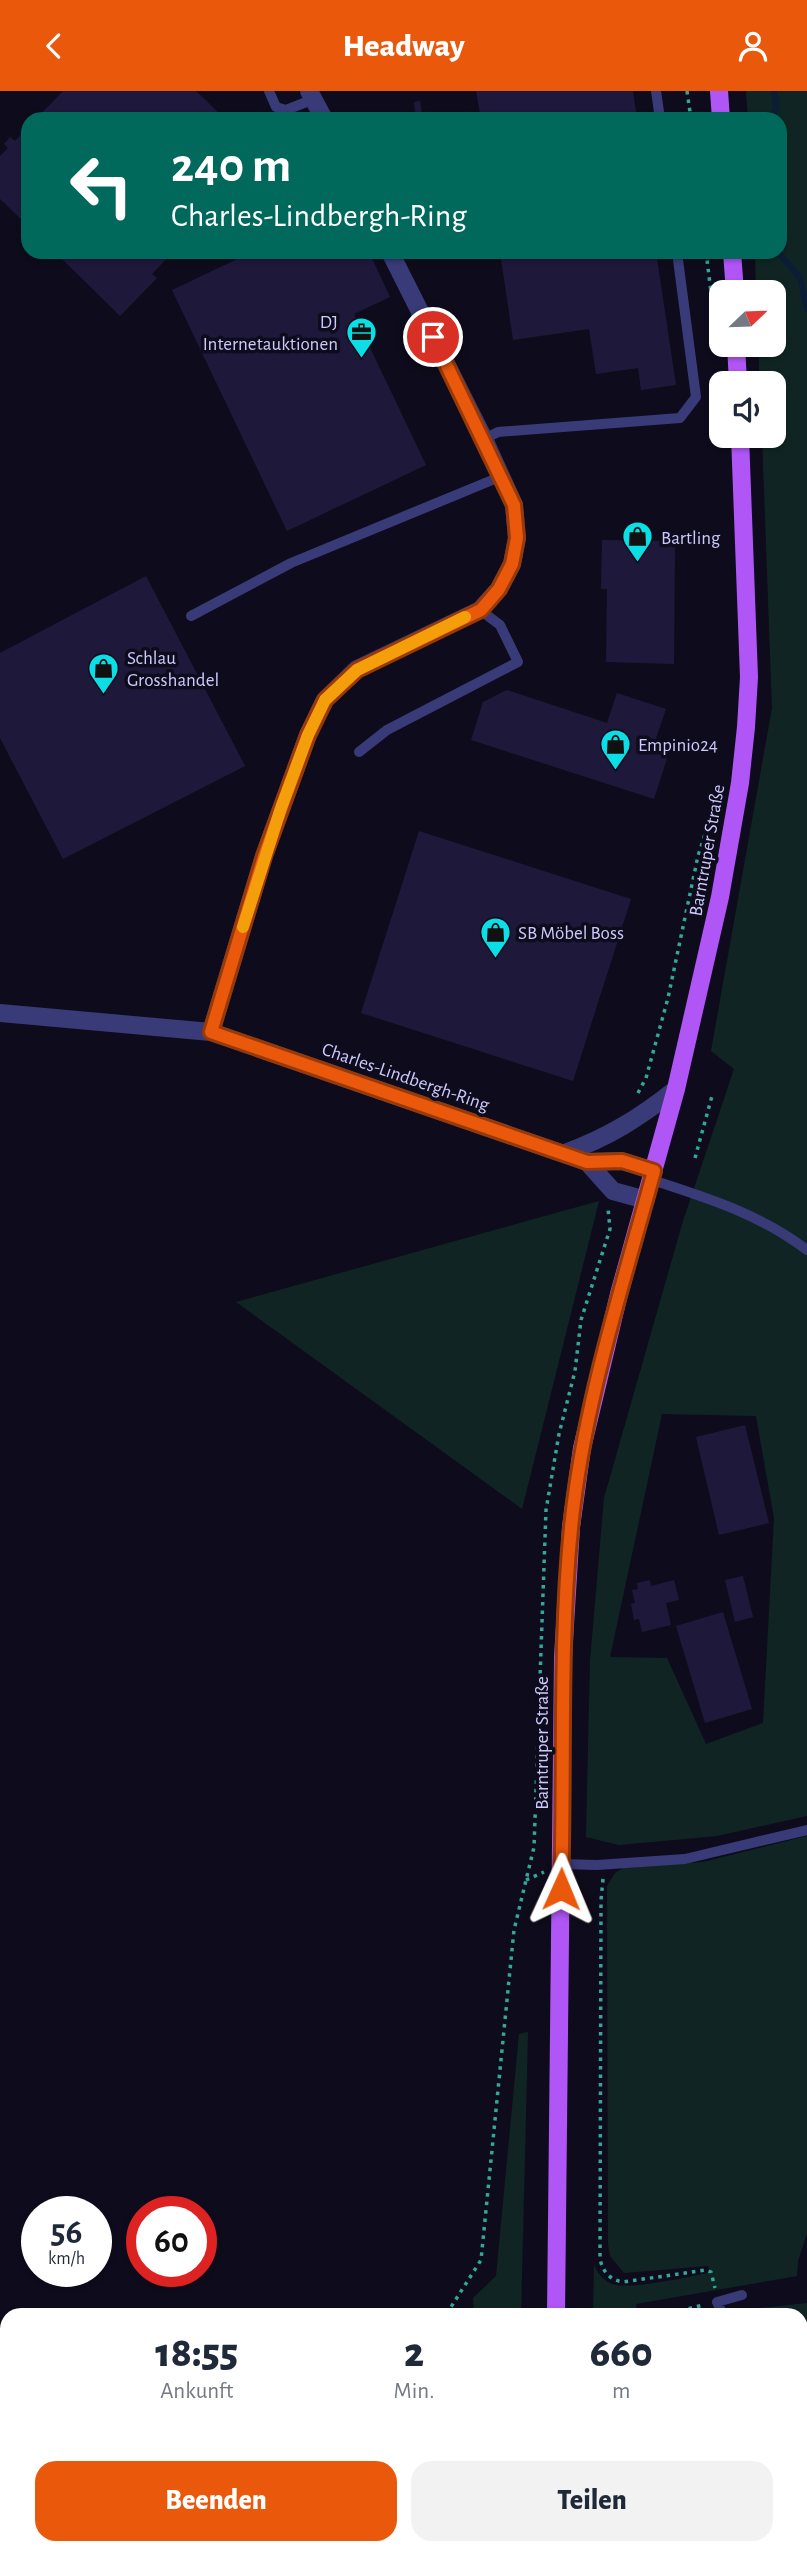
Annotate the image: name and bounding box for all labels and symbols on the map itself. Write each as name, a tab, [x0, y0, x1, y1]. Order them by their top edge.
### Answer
north arrow	[709, 280, 786, 357]
pin	[403, 307, 463, 367]
place label: DJ Internetauktionen	[203, 313, 338, 354]
office icon: DJ Internetauktionen	[344, 315, 378, 359]
shop icon: Bartling	[621, 520, 655, 564]
place label: Bartling	[661, 529, 721, 548]
place label: Schlau Grosshandel	[127, 649, 219, 690]
shop icon: Schlau Grosshandel	[87, 651, 121, 695]
shop icon: Empinio24	[598, 727, 632, 771]
place label: Empinio24	[638, 736, 718, 755]
street label: Barntruper Straße	[687, 783, 728, 918]
shop icon: SB Möbel Boss	[478, 915, 512, 959]
place label: SB Möbel Boss	[518, 924, 624, 943]
street label: Charles-Lindbergh-Ring	[319, 1040, 492, 1115]
street label: Barntruper Straße	[533, 1676, 552, 1810]
position arrow	[524, 1852, 598, 1926]
speed limit sign: 60	[126, 2196, 217, 2287]

